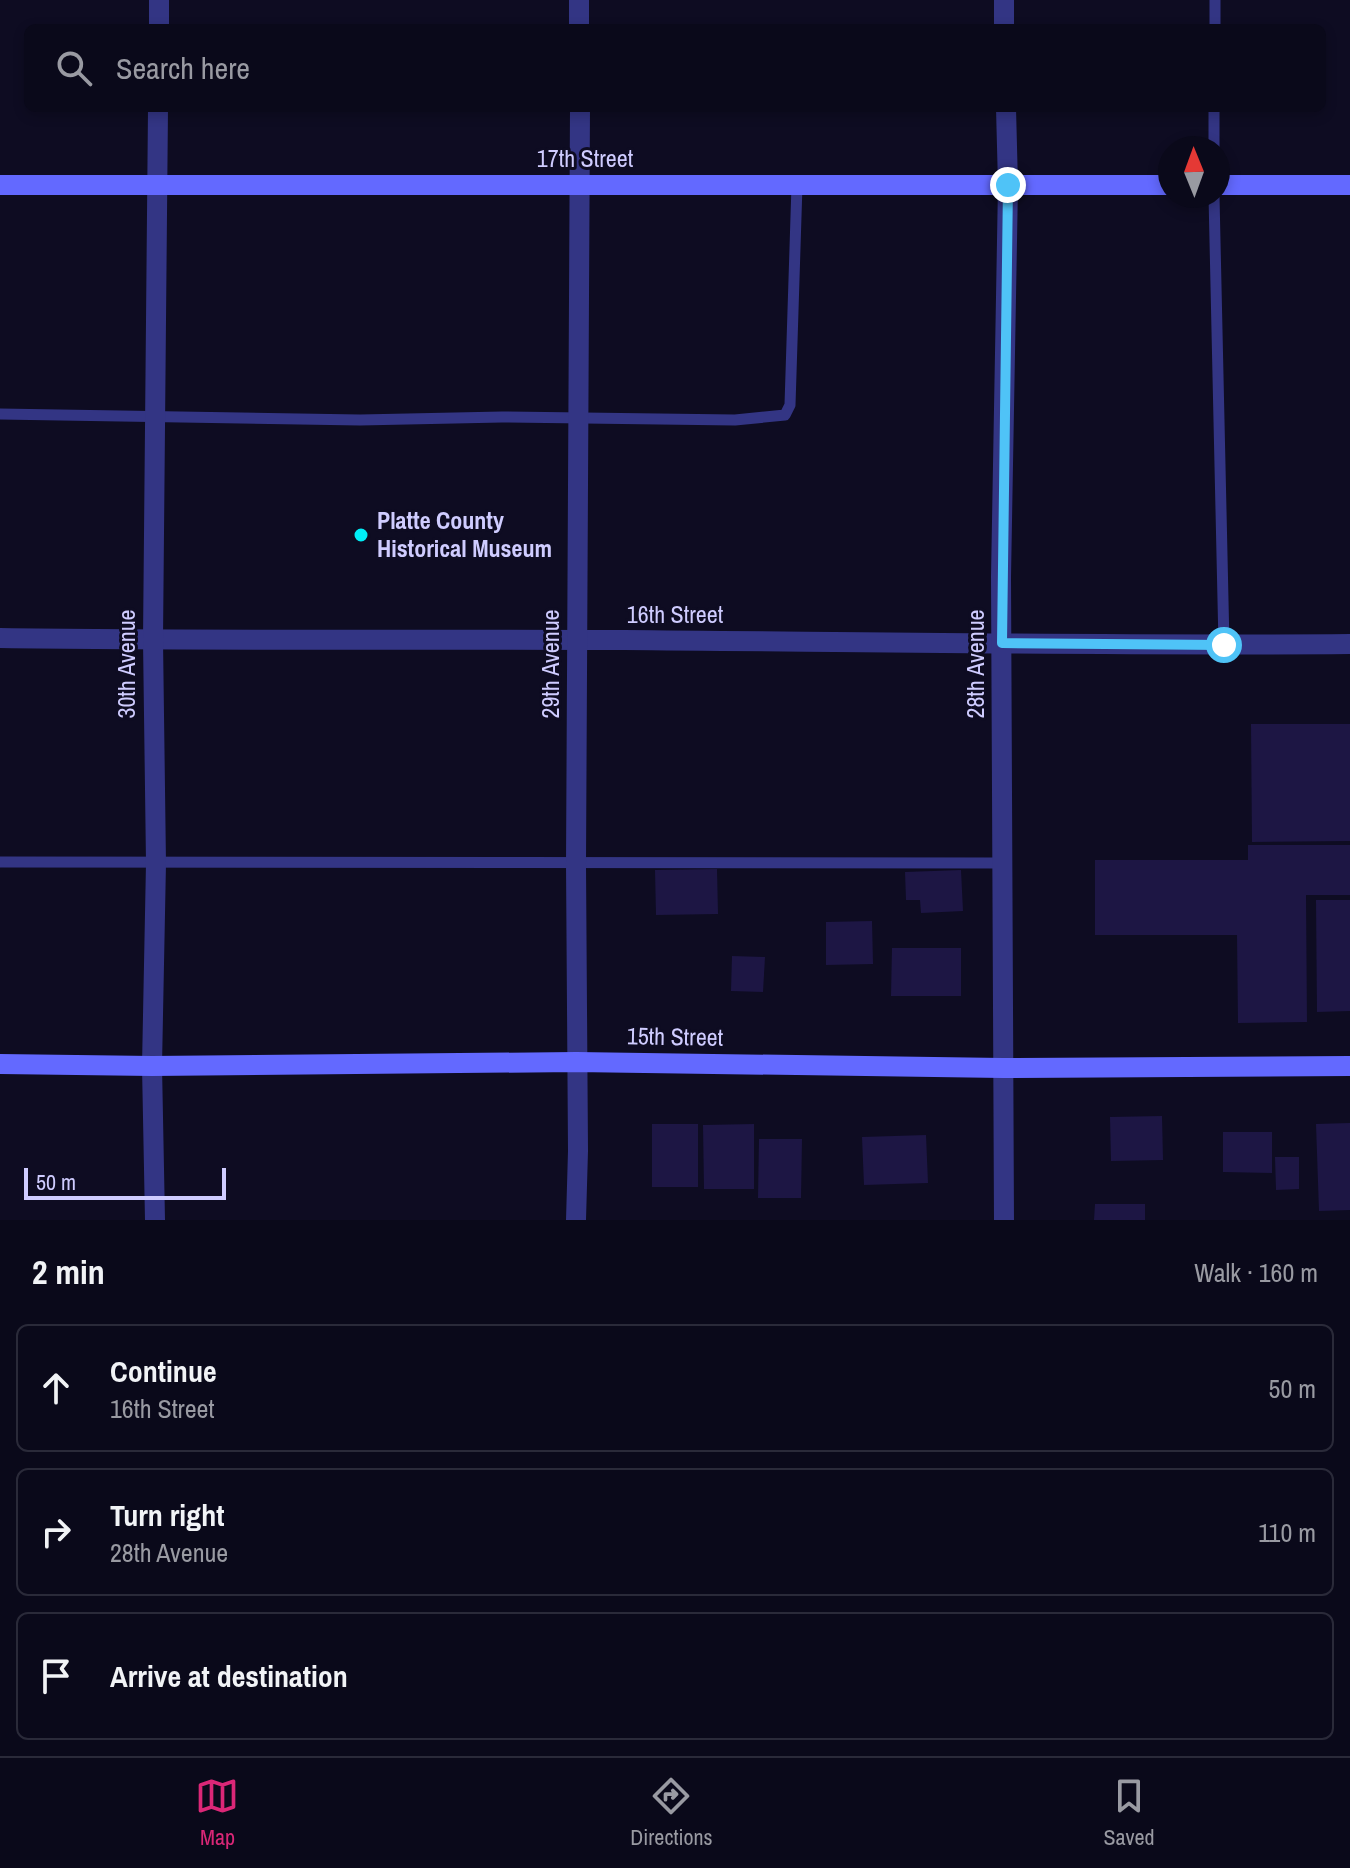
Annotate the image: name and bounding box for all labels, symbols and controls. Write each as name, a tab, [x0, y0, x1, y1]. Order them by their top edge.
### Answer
search box	[24, 24, 1326, 112]
icon: search	[52, 46, 96, 90]
text: Search here	[116, 48, 250, 88]
north arrow	[1158, 136, 1230, 208]
street label: 17th Street	[537, 142, 634, 174]
route end	[990, 167, 1026, 203]
place label: Platte County Historical Museum	[377, 504, 552, 564]
marker: Platte County Historical Museum	[352, 526, 370, 544]
street label: 16th Street	[627, 598, 724, 630]
street label: 30th Avenue	[110, 609, 142, 719]
street label: 29th Avenue	[534, 609, 566, 719]
street label: 28th Avenue	[959, 609, 991, 719]
route start	[1206, 627, 1242, 663]
street label: 15th Street	[627, 1019, 724, 1053]
scale bar	[24, 1164, 226, 1200]
text: 50 m	[36, 1167, 76, 1197]
text: 2 min	[32, 1249, 105, 1295]
text: Walk · 160 m	[1194, 1255, 1318, 1290]
text: Continue	[110, 1351, 217, 1391]
icon: ahead	[34, 1366, 78, 1410]
text: 50 m	[1269, 1371, 1316, 1406]
text: 16th Street	[110, 1391, 214, 1426]
text: Turn right	[110, 1495, 224, 1535]
icon: right	[34, 1510, 78, 1554]
text: 110 m	[1258, 1515, 1316, 1550]
text: 28th Avenue	[110, 1535, 228, 1570]
icon: arrive	[34, 1654, 78, 1698]
text: Arrive at destination	[110, 1656, 348, 1696]
tab: Map	[195, 1774, 239, 1852]
tab: Directions	[630, 1774, 713, 1852]
tab: Saved	[1103, 1774, 1155, 1852]

